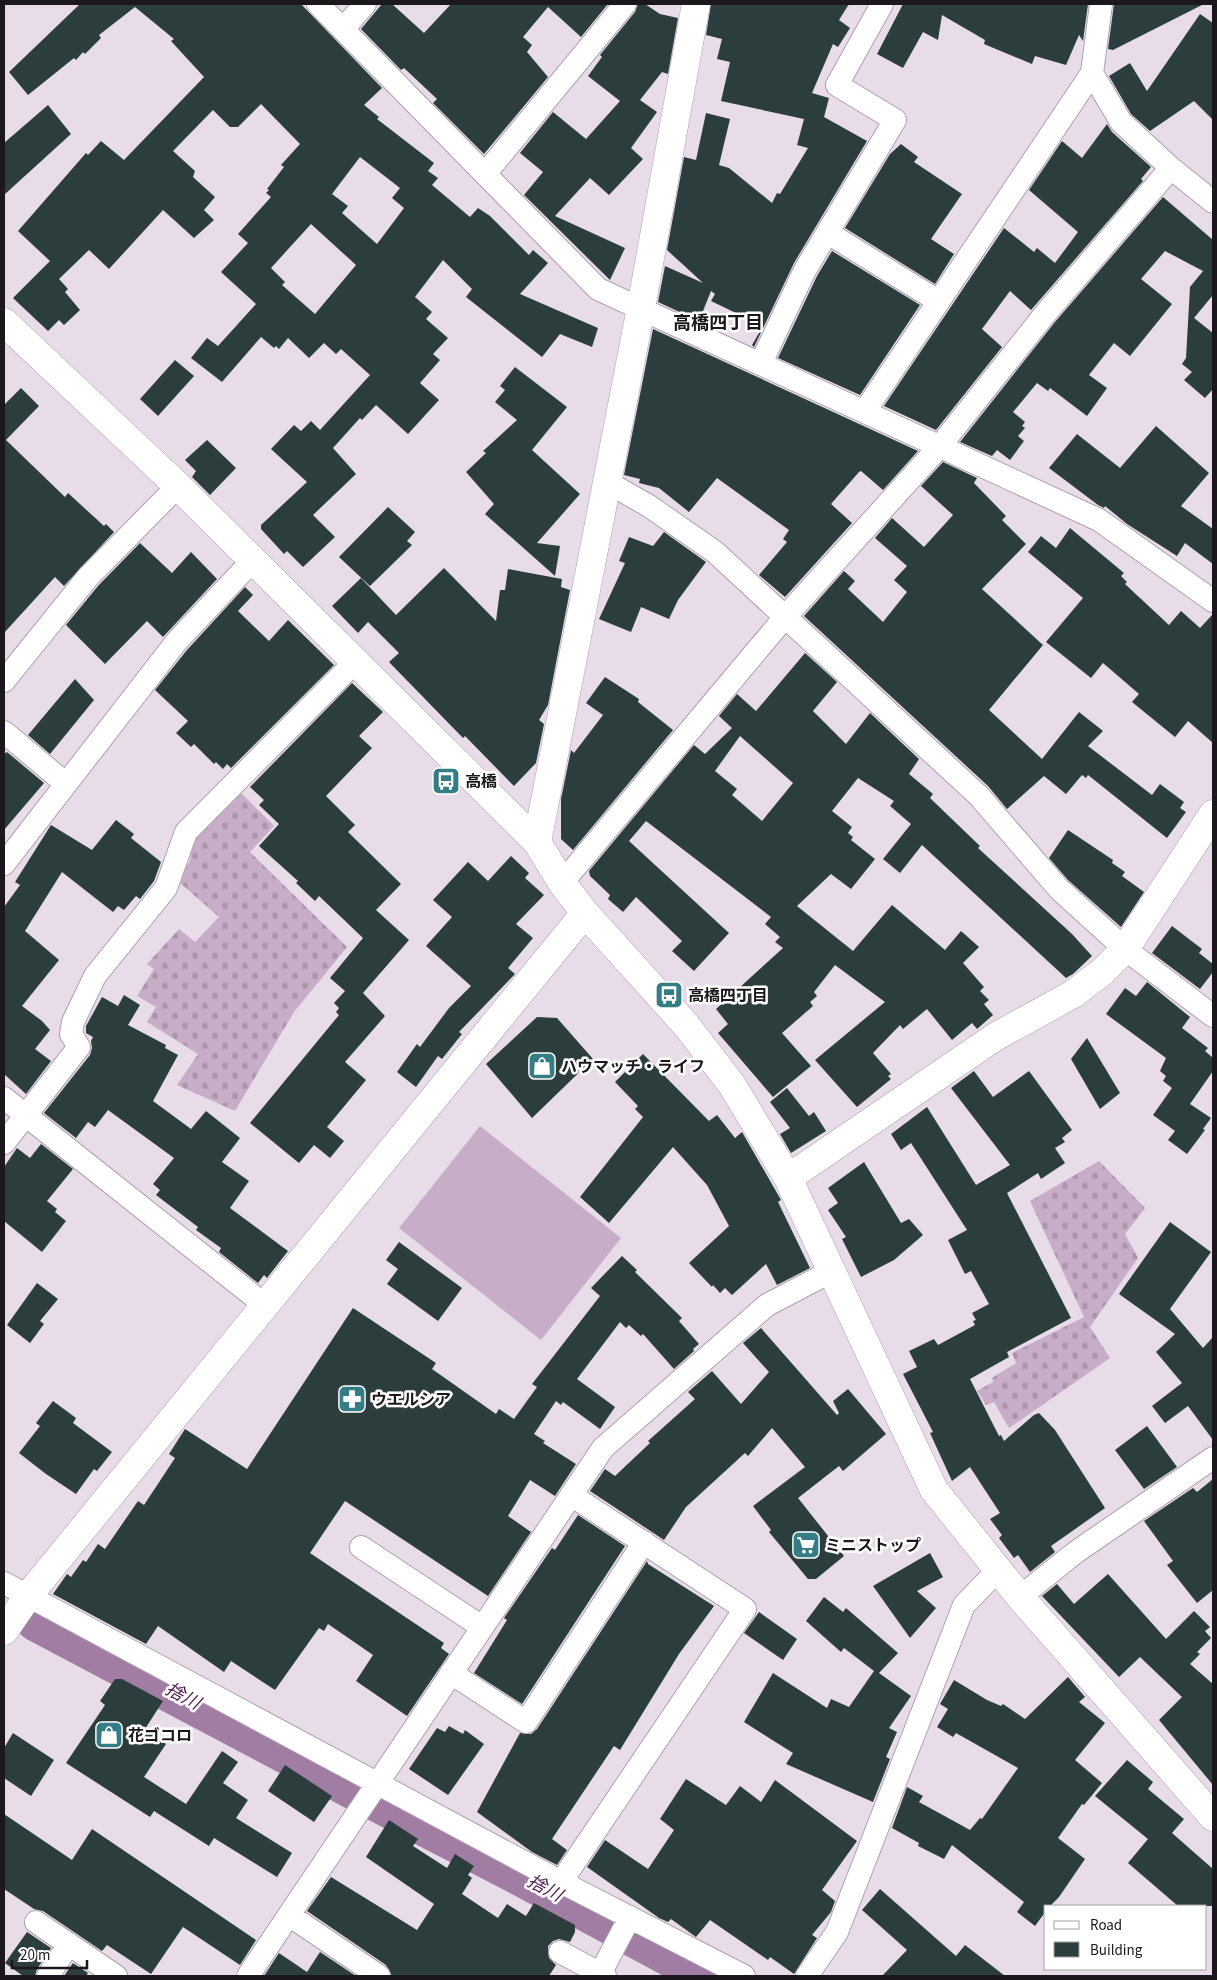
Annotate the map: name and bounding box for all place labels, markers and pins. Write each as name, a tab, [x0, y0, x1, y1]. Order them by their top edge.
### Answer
bus stop icon: 高橋	[431, 766, 461, 796]
place label: 高橋	[465, 771, 497, 793]
bus stop icon: 高橋四丁目	[654, 980, 684, 1010]
place label: 高橋四丁目	[688, 985, 768, 1007]
shop icon: ハウマッチ・ライフ	[527, 1051, 557, 1081]
place label: ハウマッチ・ライフ	[561, 1056, 705, 1078]
pharmacy icon: ウエルシア	[337, 1384, 367, 1414]
place label: ウエルシア	[371, 1389, 451, 1411]
supermarket icon: ミニストップ	[791, 1530, 821, 1560]
place label: ミニストップ	[825, 1535, 921, 1557]
shop icon: 花ゴコロ	[94, 1720, 124, 1750]
place label: 花ゴコロ	[128, 1725, 192, 1747]

